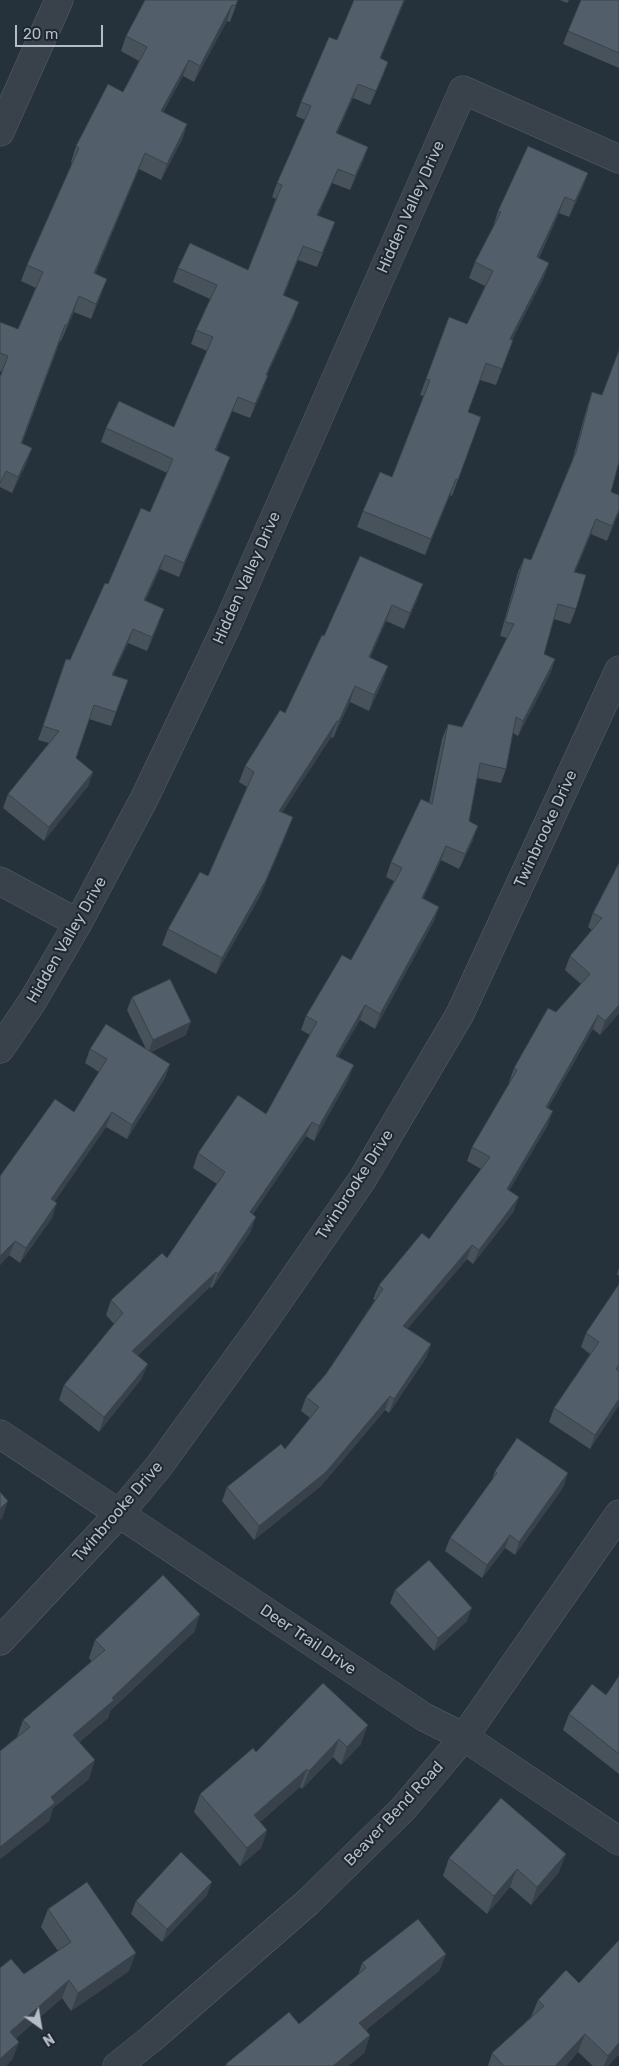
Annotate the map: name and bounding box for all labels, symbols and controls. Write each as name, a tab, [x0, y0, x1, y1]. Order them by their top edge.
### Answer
scale bar	[18, 15, 105, 47]
text: 20 m	[23, 25, 58, 43]
street label: Hidden Valley Drive	[373, 138, 449, 276]
street label: Hidden Valley Drive	[209, 509, 285, 647]
street label: Twinbrooke Drive	[510, 767, 582, 891]
street label: Hidden Valley Drive	[23, 873, 111, 1007]
street label: Twinbrooke Drive	[312, 1126, 398, 1244]
street label: Twinbrooke Drive	[69, 1458, 167, 1566]
street label: Deer Trail Drive	[256, 1601, 360, 1679]
street label: Beaver Bend Road	[340, 1758, 448, 1870]
north arrow	[15, 2001, 65, 2051]
text: N	[39, 2029, 57, 2049]

